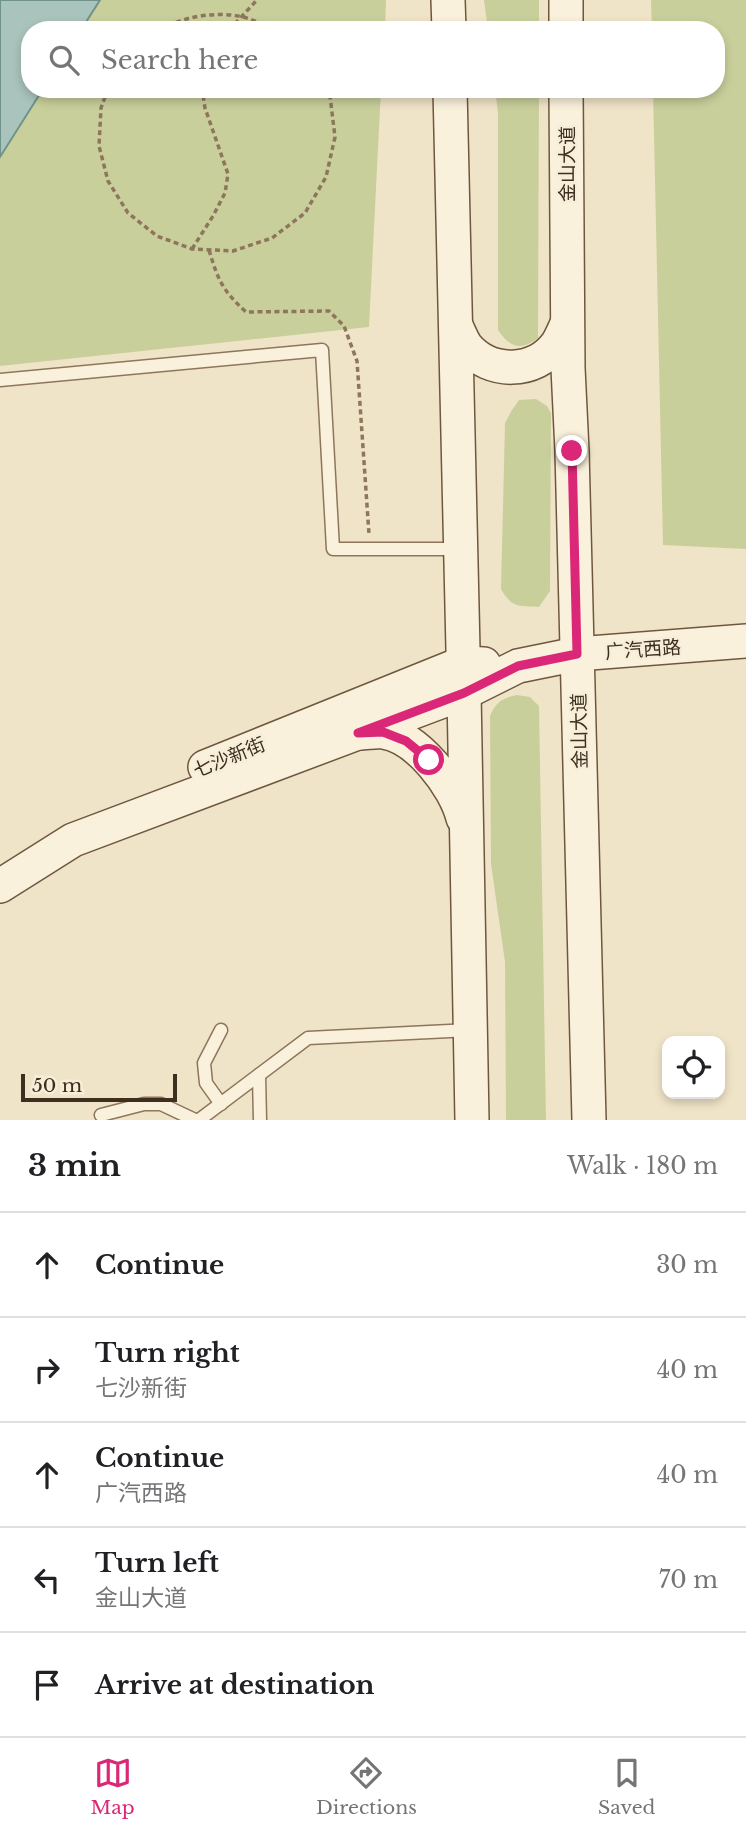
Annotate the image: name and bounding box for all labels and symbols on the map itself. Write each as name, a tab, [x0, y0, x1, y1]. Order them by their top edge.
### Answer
street label: 金山大道	[556, 126, 579, 202]
route end	[556, 435, 587, 466]
street label: 广汽西路	[604, 635, 682, 664]
street label: 金山大道	[567, 693, 592, 769]
street label: 七沙新街	[190, 733, 269, 782]
route start	[413, 744, 444, 775]
scale bar	[21, 1071, 177, 1103]

